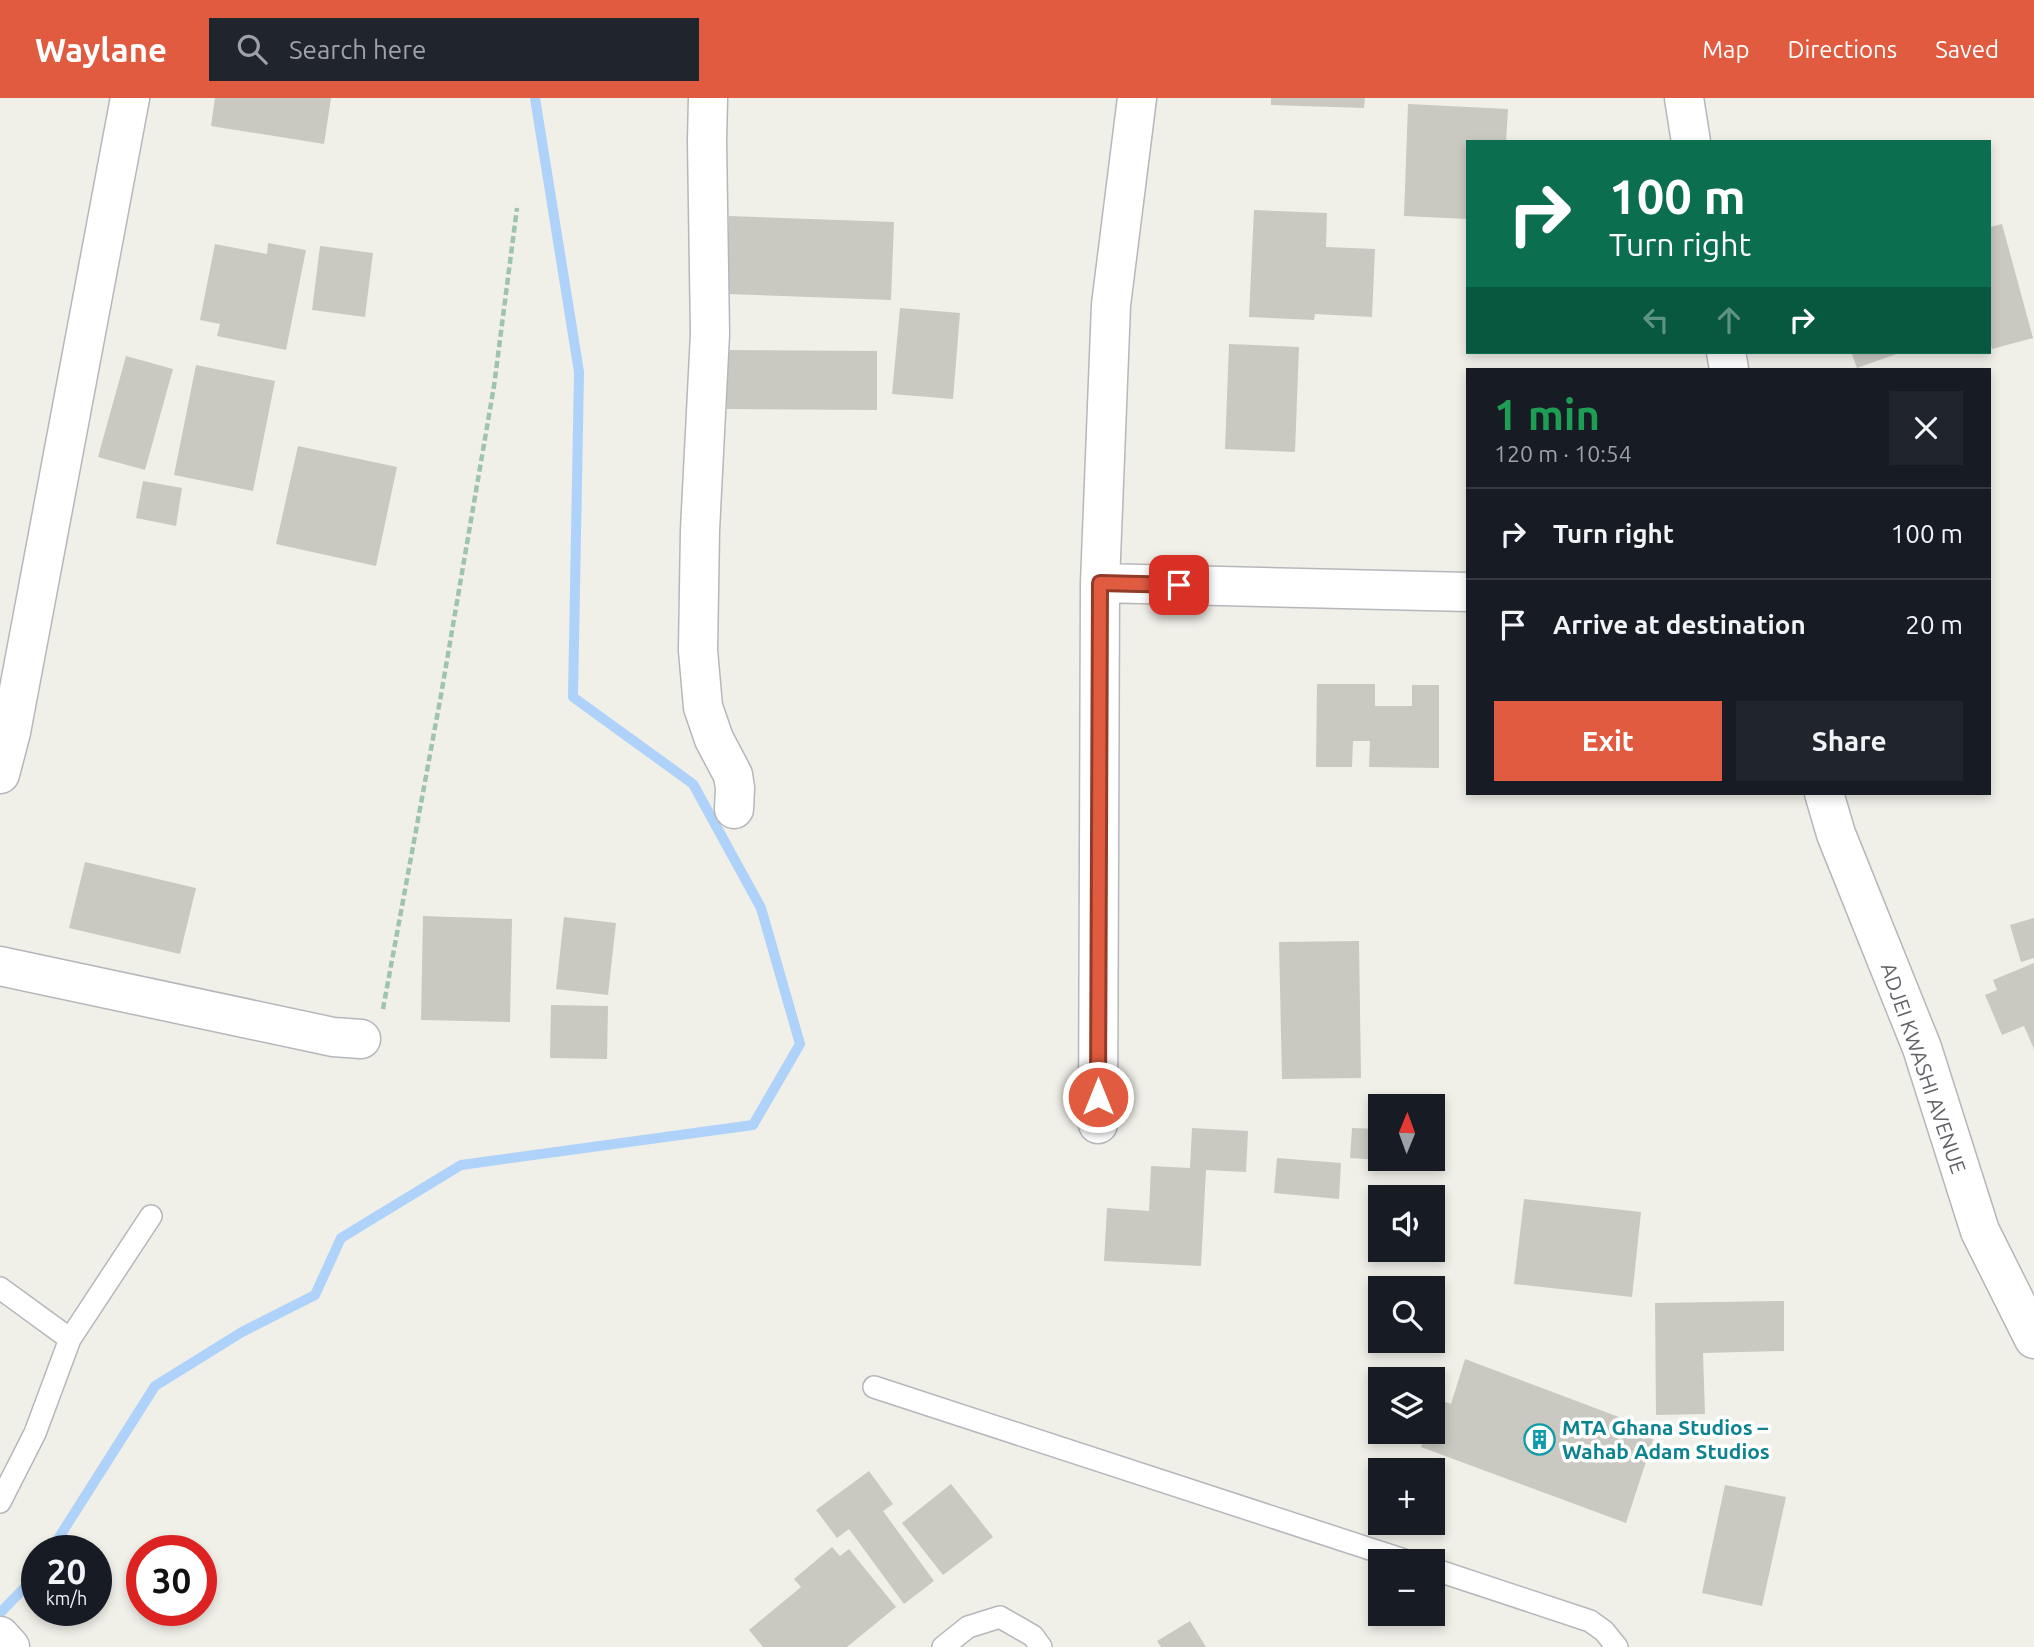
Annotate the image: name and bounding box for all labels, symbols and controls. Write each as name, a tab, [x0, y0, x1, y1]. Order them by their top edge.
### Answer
search box	[209, 18, 699, 81]
icon: search	[233, 30, 271, 68]
text: Waylane	[35, 31, 167, 68]
text: Search here	[289, 35, 426, 64]
text: Map	[1702, 36, 1749, 63]
text: Directions	[1787, 36, 1897, 63]
text: Saved	[1935, 36, 1999, 63]
icon: right	[1494, 168, 1585, 259]
text: 100 m	[1609, 168, 1746, 223]
text: Turn right	[1609, 226, 1751, 262]
icon: left	[1637, 301, 1675, 339]
icon: ahead	[1710, 301, 1748, 339]
icon: right	[1783, 301, 1821, 339]
text: 1 min	[1494, 391, 1600, 438]
button: close	[1889, 391, 1963, 465]
text: 120 m · 10:54	[1494, 441, 1632, 466]
icon: right	[1494, 515, 1532, 553]
text: Turn right	[1553, 519, 1674, 548]
text: 100 m	[1891, 519, 1963, 548]
pin	[1149, 555, 1209, 615]
icon: arrive	[1160, 566, 1198, 604]
icon: arrive	[1494, 606, 1532, 644]
text: Arrive at destination	[1553, 610, 1806, 639]
text: 20 m	[1905, 610, 1963, 639]
button: Exit	[1494, 701, 1722, 781]
button: Share	[1736, 701, 1963, 781]
street label: ADJEI KWASHI AVENUE	[1877, 960, 1971, 1176]
position arrow	[1061, 1060, 1135, 1134]
north arrow	[1368, 1094, 1446, 1171]
map controls	[1368, 1094, 1445, 1626]
button: sound	[1368, 1185, 1445, 1262]
button: search	[1368, 1276, 1445, 1353]
button: layers	[1368, 1367, 1445, 1444]
place label: MTA Ghana Studios – Wahab Adam Studios	[1562, 1415, 1770, 1463]
building icon: MTA Ghana Studios – Wahab Adam Studios	[1522, 1422, 1556, 1456]
button: +	[1368, 1458, 1445, 1535]
speed limit sign: 30	[126, 1535, 217, 1626]
button: −	[1368, 1549, 1445, 1626]
text: 20	[47, 1551, 86, 1591]
text: km/h	[46, 1588, 87, 1608]

